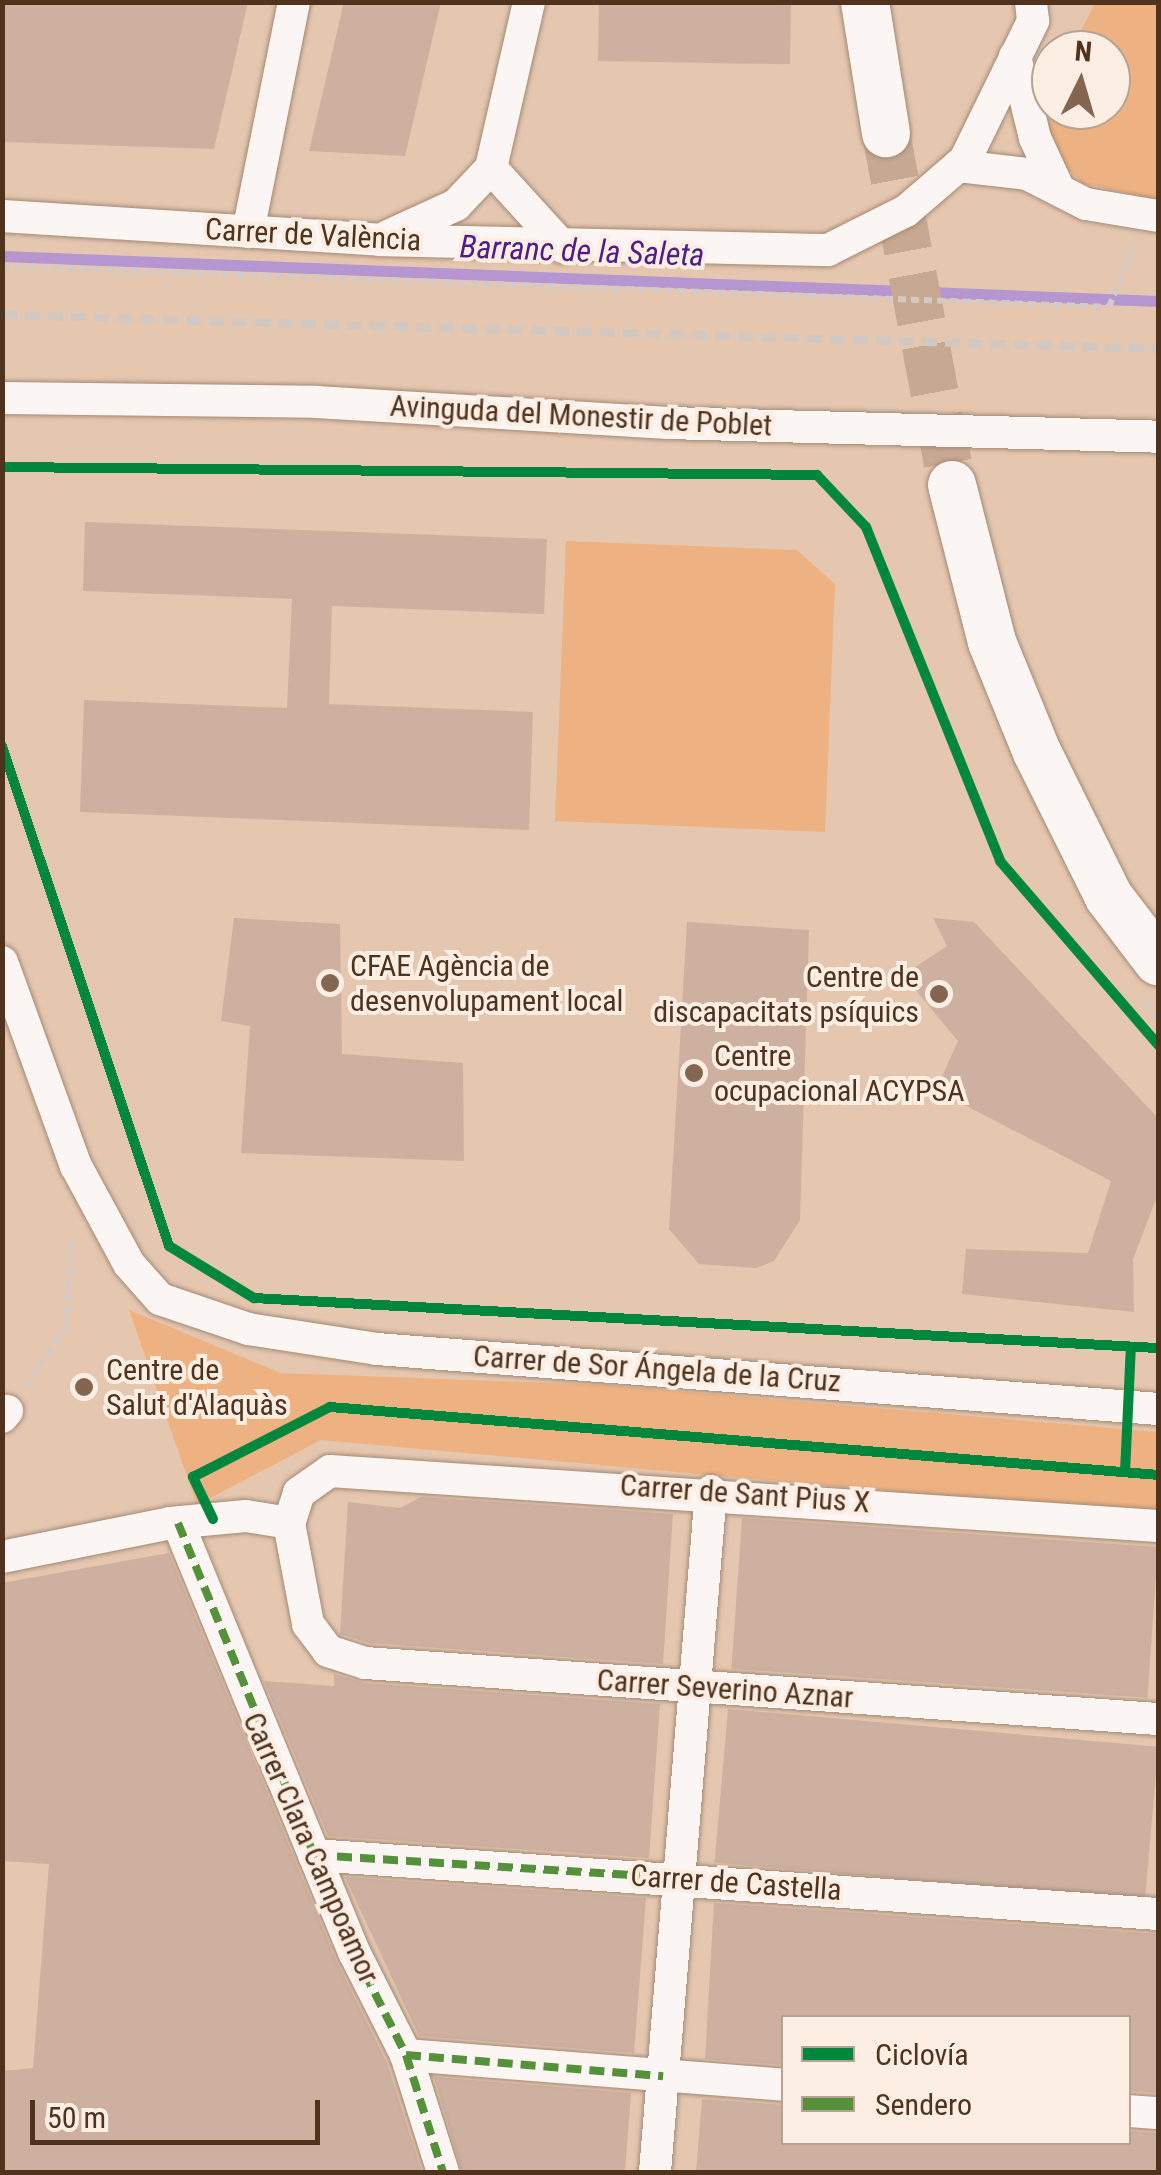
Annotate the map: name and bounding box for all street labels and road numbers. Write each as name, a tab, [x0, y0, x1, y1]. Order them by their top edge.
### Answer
street label: Carrer de València	[204, 211, 422, 259]
street label: Avinguda del Monestir de Poblet	[389, 388, 773, 444]
street label: Carrer de Sor Ángela de la Cruz	[472, 1338, 842, 1400]
street label: Carrer de Sant Pius X	[619, 1467, 871, 1521]
street label: Carrer Severino Aznar	[596, 1662, 854, 1716]
street label: Carrer Clara Campoamor	[235, 1707, 387, 1989]
street label: Carrer de Castella	[629, 1858, 843, 1908]

